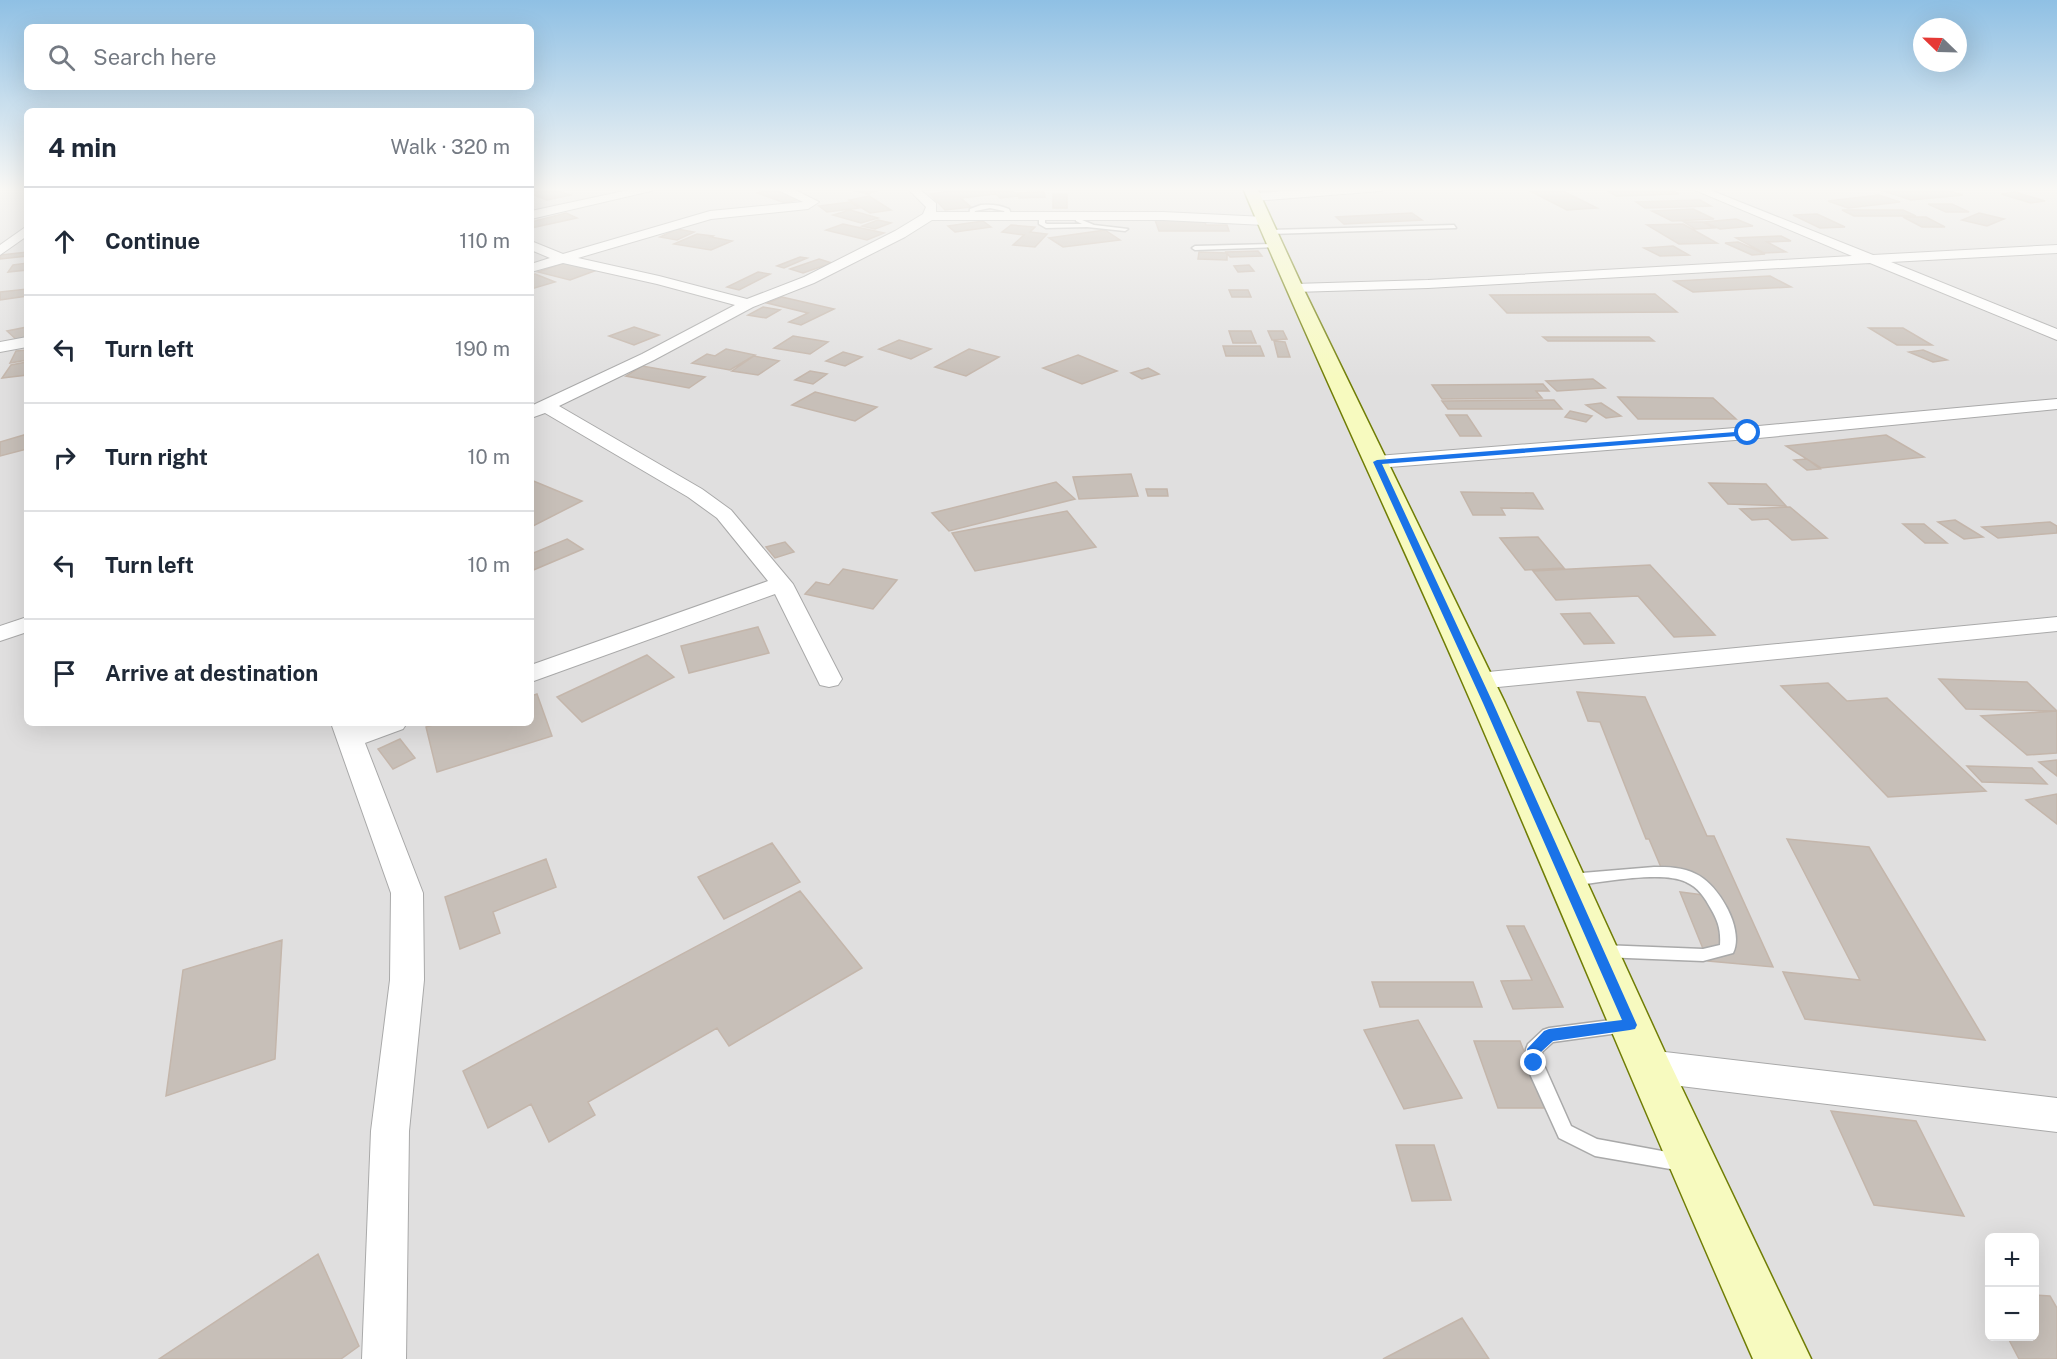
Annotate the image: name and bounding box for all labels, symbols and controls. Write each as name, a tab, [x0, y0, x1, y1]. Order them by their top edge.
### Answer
north arrow	[1913, 18, 1967, 72]
search box	[24, 24, 534, 90]
icon: search	[45, 41, 78, 74]
text: Search here	[93, 44, 217, 70]
text: 4 min	[48, 132, 117, 163]
text: Walk · 320 m	[390, 135, 510, 159]
icon: ahead	[48, 225, 81, 258]
text: Continue	[105, 228, 200, 254]
text: 110 m	[459, 229, 510, 253]
icon: left	[48, 333, 81, 366]
text: Turn left	[105, 336, 194, 362]
text: 190 m	[455, 337, 510, 361]
route start	[1734, 419, 1760, 445]
icon: right	[48, 441, 81, 474]
text: Turn right	[105, 444, 208, 470]
text: 10 m	[467, 445, 510, 469]
icon: left	[48, 549, 81, 582]
text: Turn left	[105, 552, 194, 578]
text: 10 m	[467, 553, 510, 577]
icon: arrive	[48, 657, 81, 690]
text: Arrive at destination	[105, 660, 318, 686]
route end	[1520, 1049, 1546, 1075]
map controls	[1985, 1233, 2039, 1341]
button: +	[1985, 1233, 2039, 1287]
button: −	[1985, 1287, 2039, 1341]

